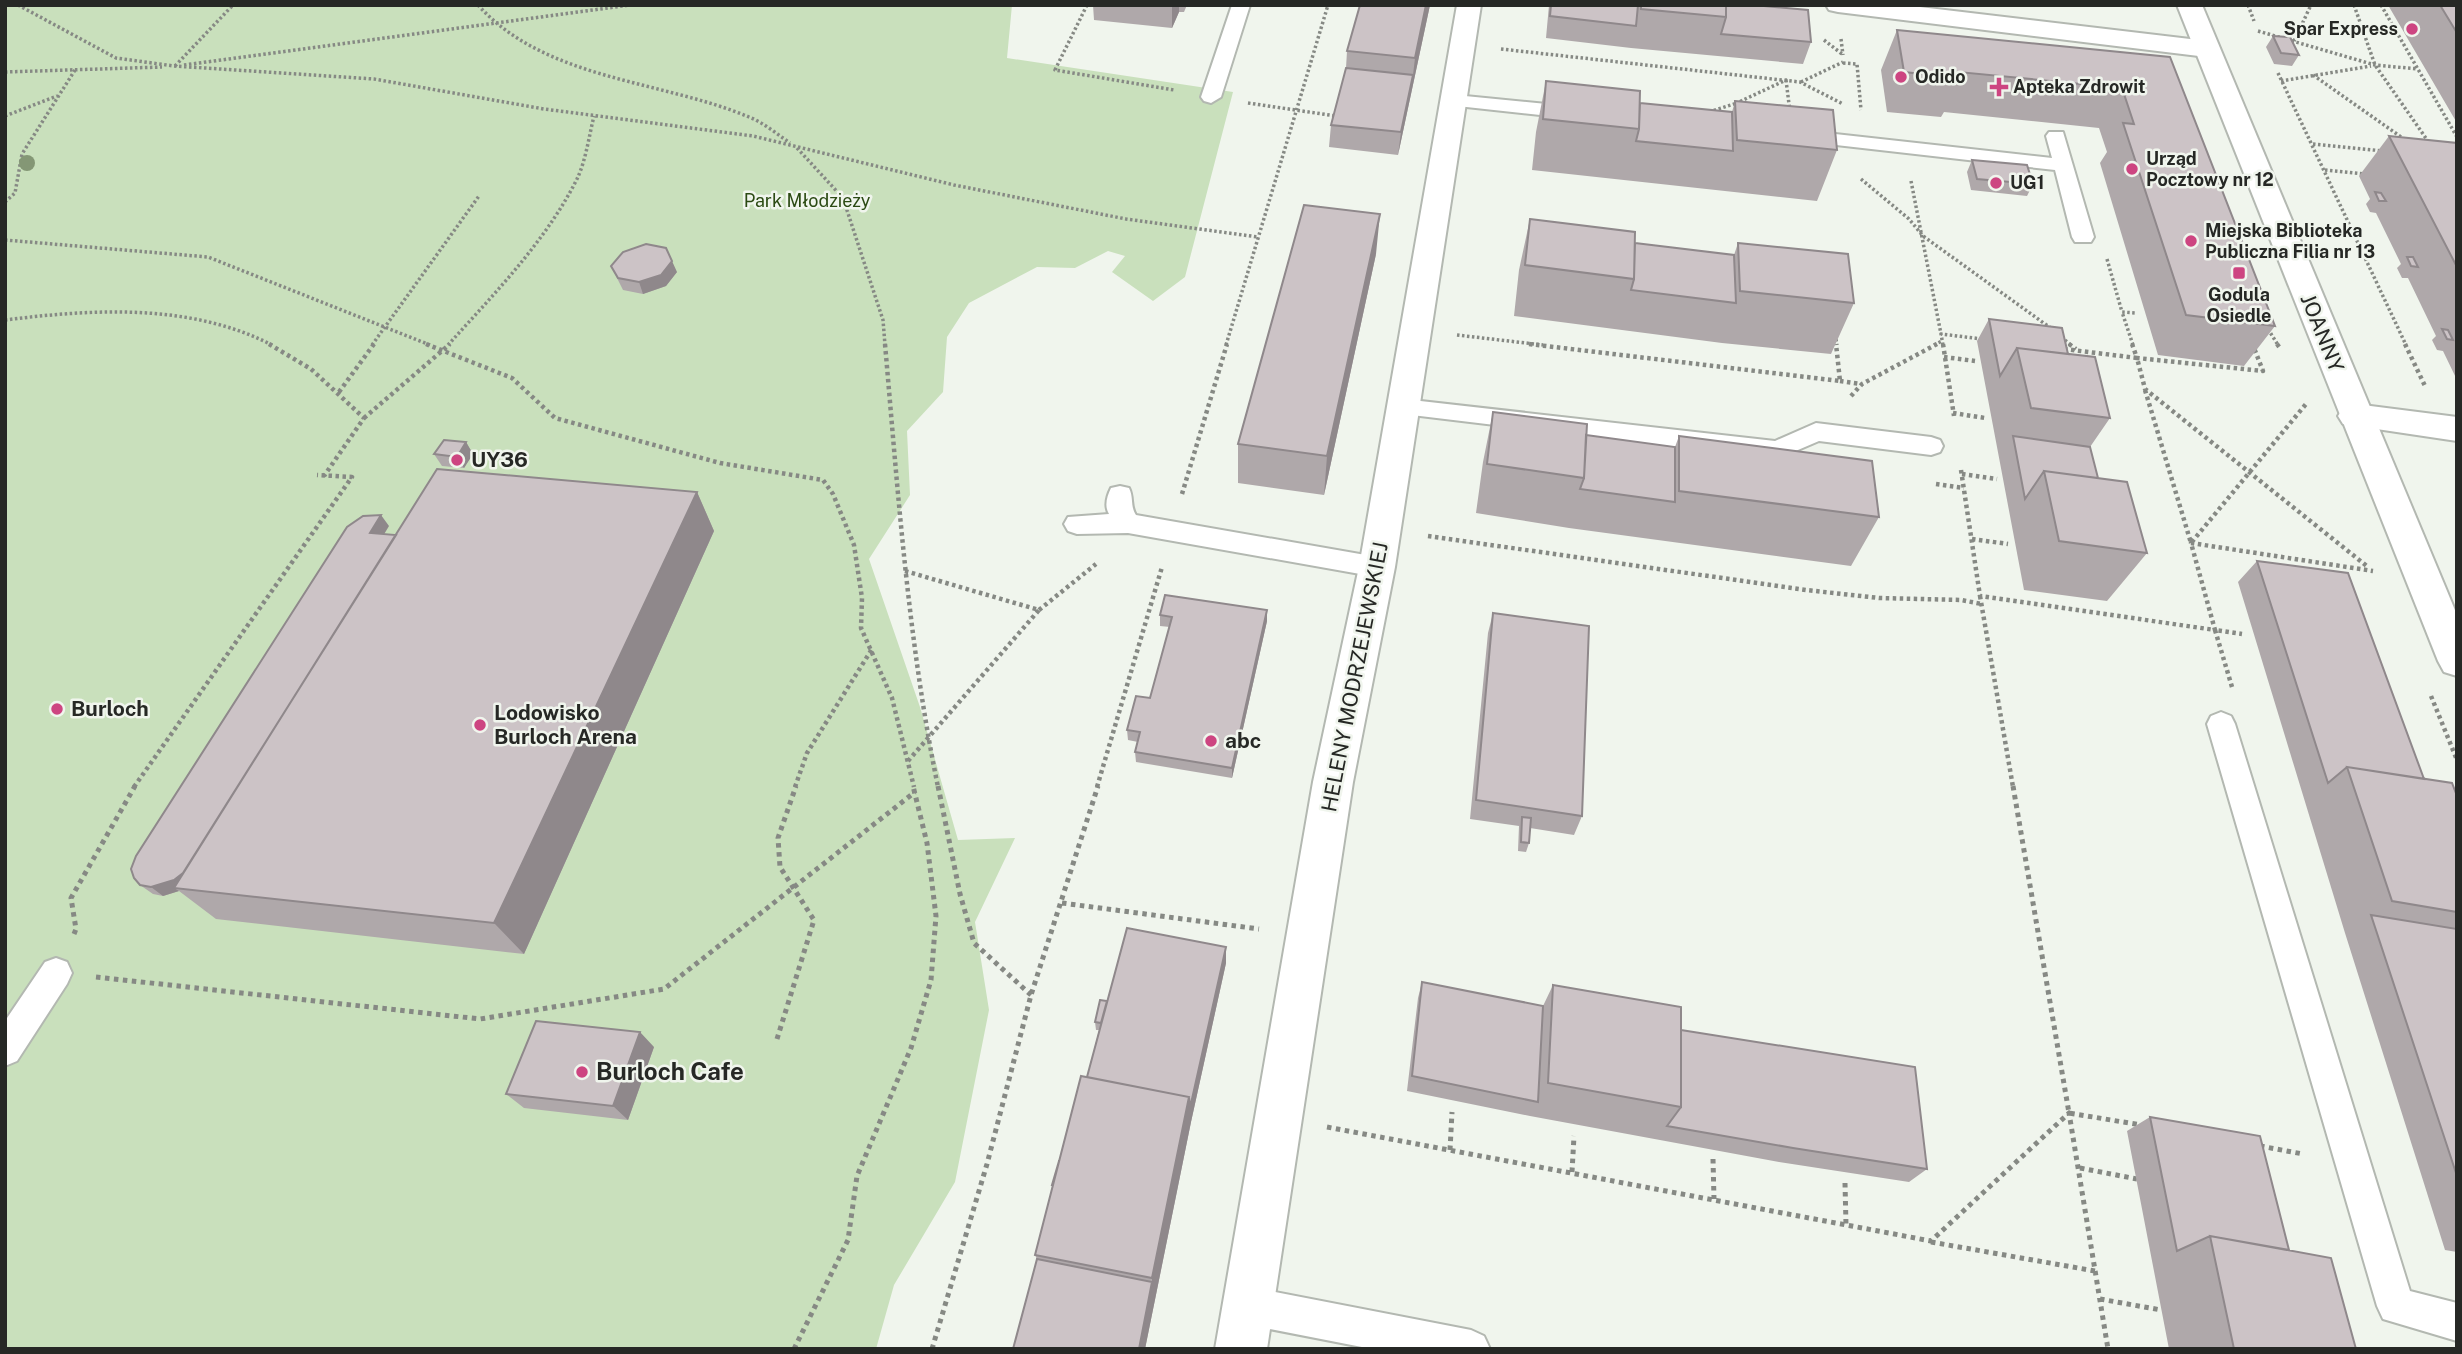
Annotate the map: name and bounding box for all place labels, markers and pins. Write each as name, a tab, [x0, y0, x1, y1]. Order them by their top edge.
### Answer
place label: Spar Express	[2284, 18, 2398, 39]
marker: Spar Express	[2404, 21, 2420, 37]
place label: Odido	[1915, 66, 1966, 87]
marker: Odido	[1893, 69, 1909, 85]
place label: Apteka Zdrowit	[2013, 76, 2146, 97]
marker: Apteka Zdrowit	[1991, 79, 2007, 95]
place label: Urząd Pocztowy nr 12	[2146, 148, 2274, 190]
marker: Urząd Pocztowy nr 12	[2124, 161, 2140, 177]
place label: UG1	[2010, 172, 2044, 193]
marker: UG1	[1988, 175, 2004, 191]
place label: Miejska Biblioteka Publiczna Filia nr 13	[2205, 220, 2375, 262]
marker: Miejska Biblioteka Publiczna Filia nr 13	[2183, 233, 2199, 249]
marker: Godula Osiedle	[2231, 265, 2247, 281]
place label: Godula Osiedle	[2207, 284, 2271, 326]
place label: UY36	[471, 447, 528, 472]
marker: UY36	[449, 452, 465, 468]
place label: Burloch	[71, 696, 149, 721]
place label: Lodowisko Burloch Arena	[494, 700, 637, 749]
marker: Burloch	[49, 701, 65, 717]
marker: Lodowisko Burloch Arena	[472, 717, 488, 733]
place label: abc	[1225, 728, 1261, 753]
marker: abc	[1203, 733, 1219, 749]
place label: Burloch Cafe	[596, 1057, 744, 1085]
marker: Burloch Cafe	[574, 1064, 590, 1080]

